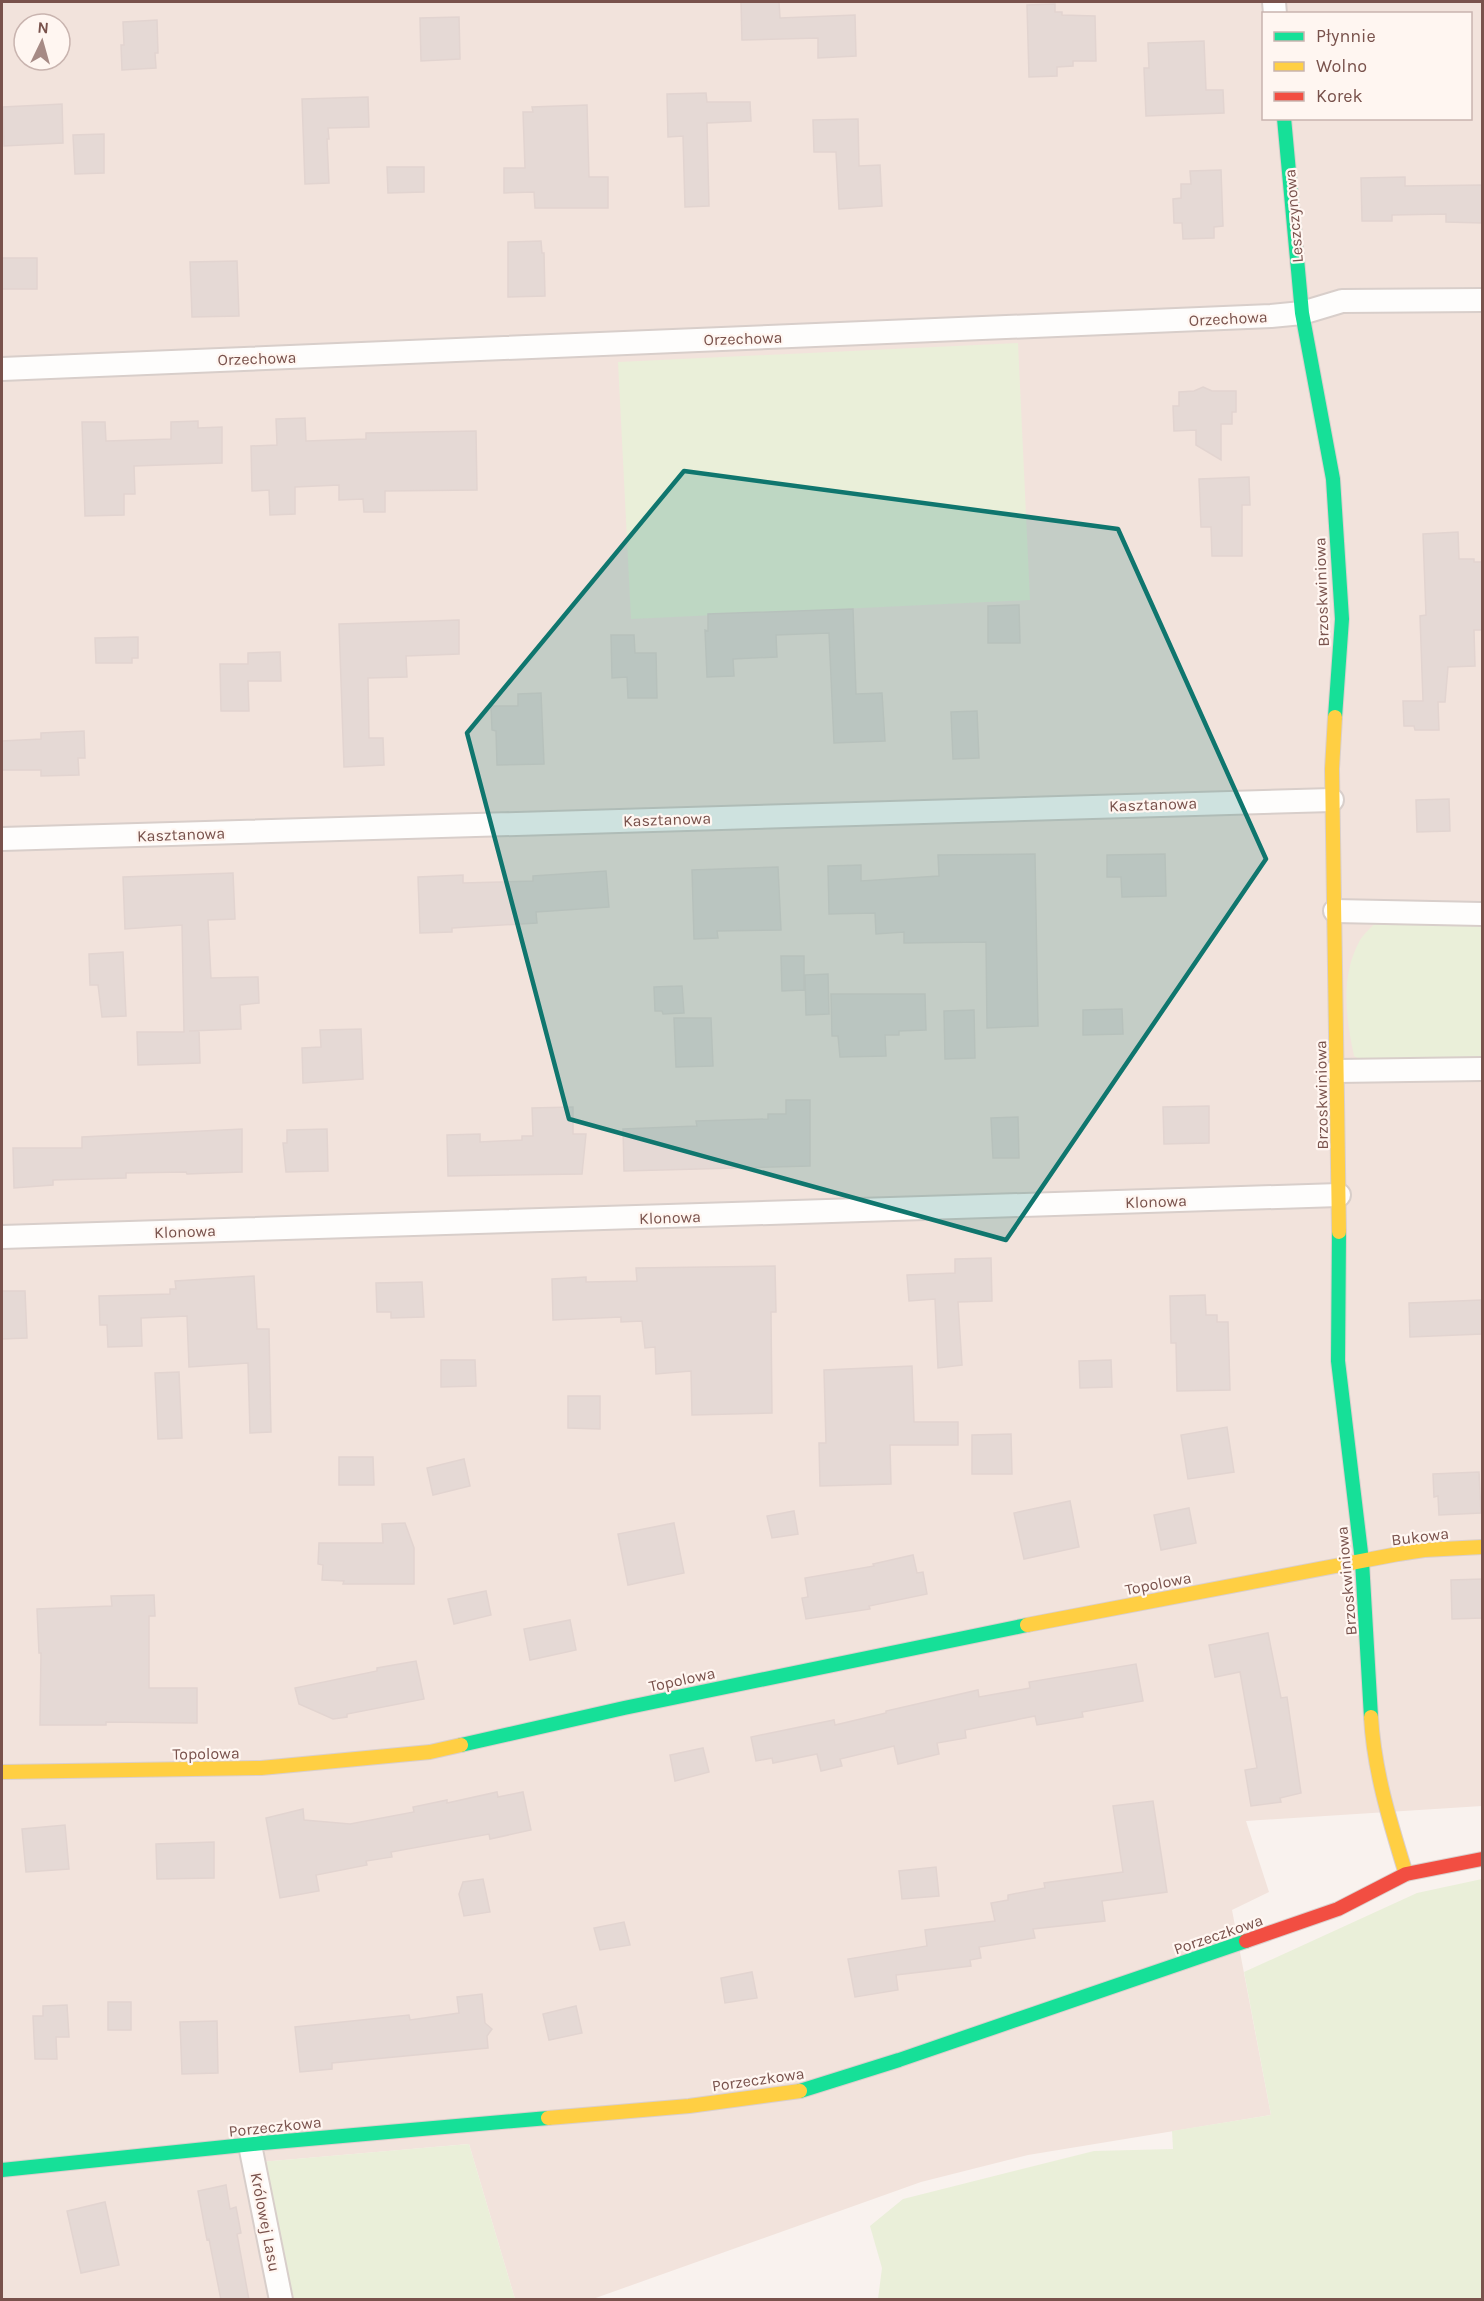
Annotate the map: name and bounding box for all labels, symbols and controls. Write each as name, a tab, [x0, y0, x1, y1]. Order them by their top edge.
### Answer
north arrow	[12, 12, 72, 72]
legend	[1262, 12, 1472, 120]
text: N	[37, 18, 50, 38]
text: Płynnie	[1316, 25, 1376, 47]
text: Wolno	[1316, 55, 1367, 77]
text: Korek	[1316, 85, 1363, 107]
street label: Leszczynowa	[1280, 168, 1307, 264]
street label: Orzechowa	[1188, 307, 1268, 330]
street label: Orzechowa	[703, 328, 783, 349]
street label: Orzechowa	[217, 348, 297, 369]
street label: Brzoskwiniowa	[1310, 537, 1333, 647]
street label: Kasztanowa	[1109, 793, 1197, 816]
street label: Kasztanowa	[623, 808, 711, 831]
street label: Kasztanowa	[137, 823, 225, 846]
street label: Brzoskwiniowa	[1311, 1040, 1332, 1150]
street label: Klonowa	[1125, 1191, 1187, 1212]
street label: Klonowa	[639, 1207, 701, 1228]
street label: Klonowa	[154, 1221, 216, 1242]
street label: Bukowa	[1390, 1524, 1450, 1549]
street label: Brzoskwiniowa	[1332, 1526, 1361, 1636]
street label: Topolowa	[1123, 1568, 1193, 1599]
street label: Topolowa	[647, 1663, 717, 1696]
street label: Topolowa	[172, 1743, 240, 1764]
street label: Porzeczkowa	[1171, 1910, 1265, 1959]
street label: Porzeczkowa	[711, 2064, 806, 2095]
street label: Porzeczkowa	[228, 2112, 322, 2141]
street label: Królowej Lasu	[247, 2171, 284, 2273]

